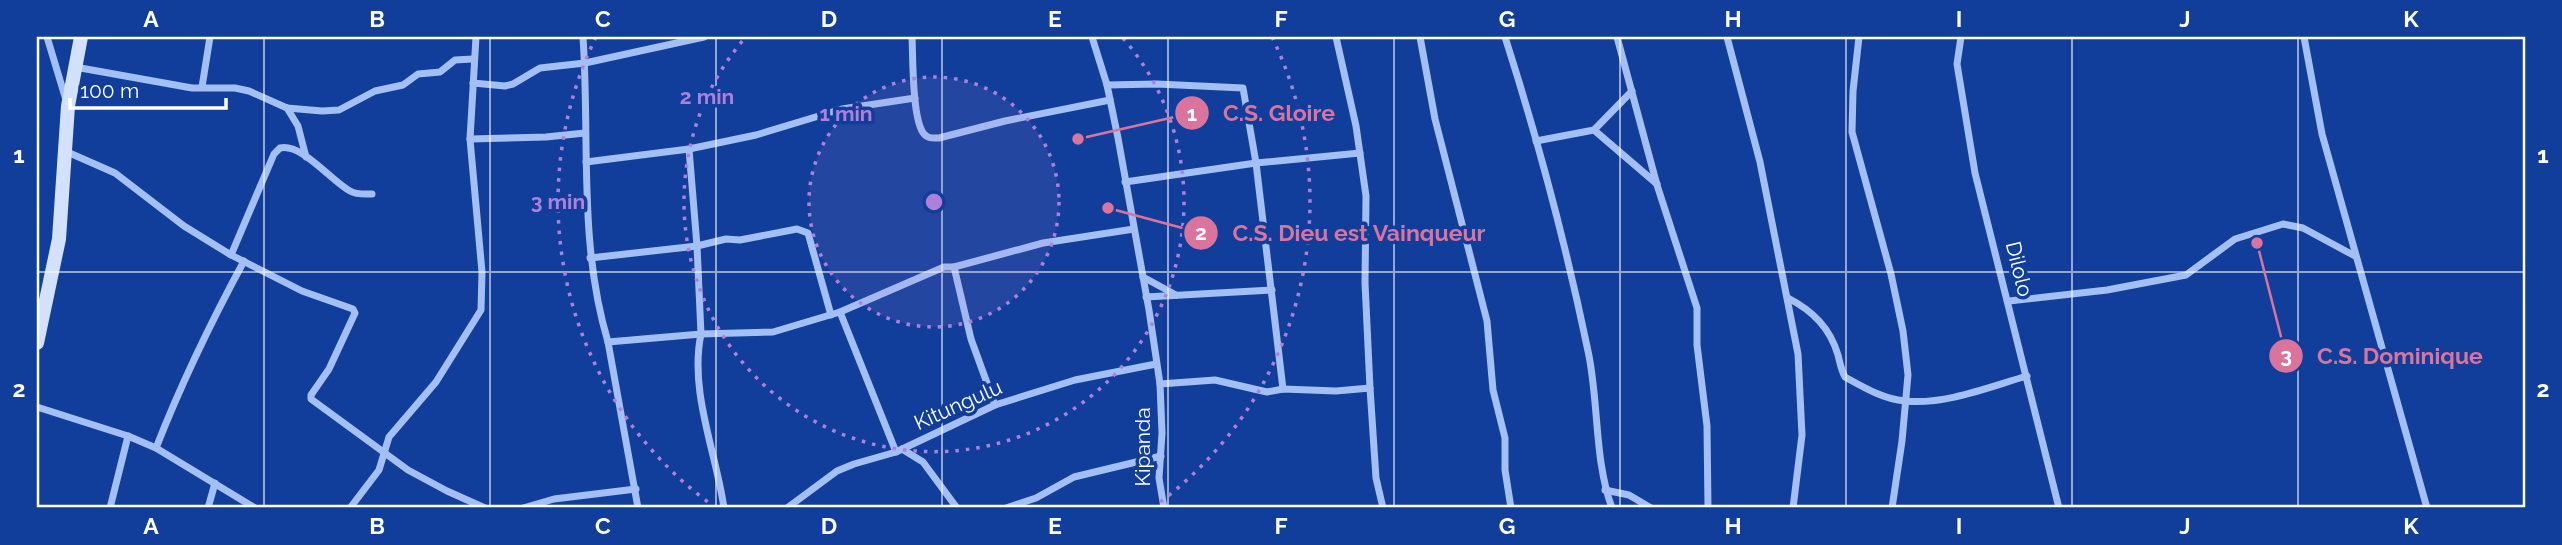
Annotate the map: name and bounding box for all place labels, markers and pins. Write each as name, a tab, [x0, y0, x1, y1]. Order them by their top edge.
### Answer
callout: C.S. Gloire	[1174, 91, 1349, 135]
centre of rings	[922, 190, 946, 214]
callout: C.S. Dieu est Vainqueur	[1183, 211, 1500, 255]
callout: C.S. Dominique	[2268, 334, 2497, 378]

